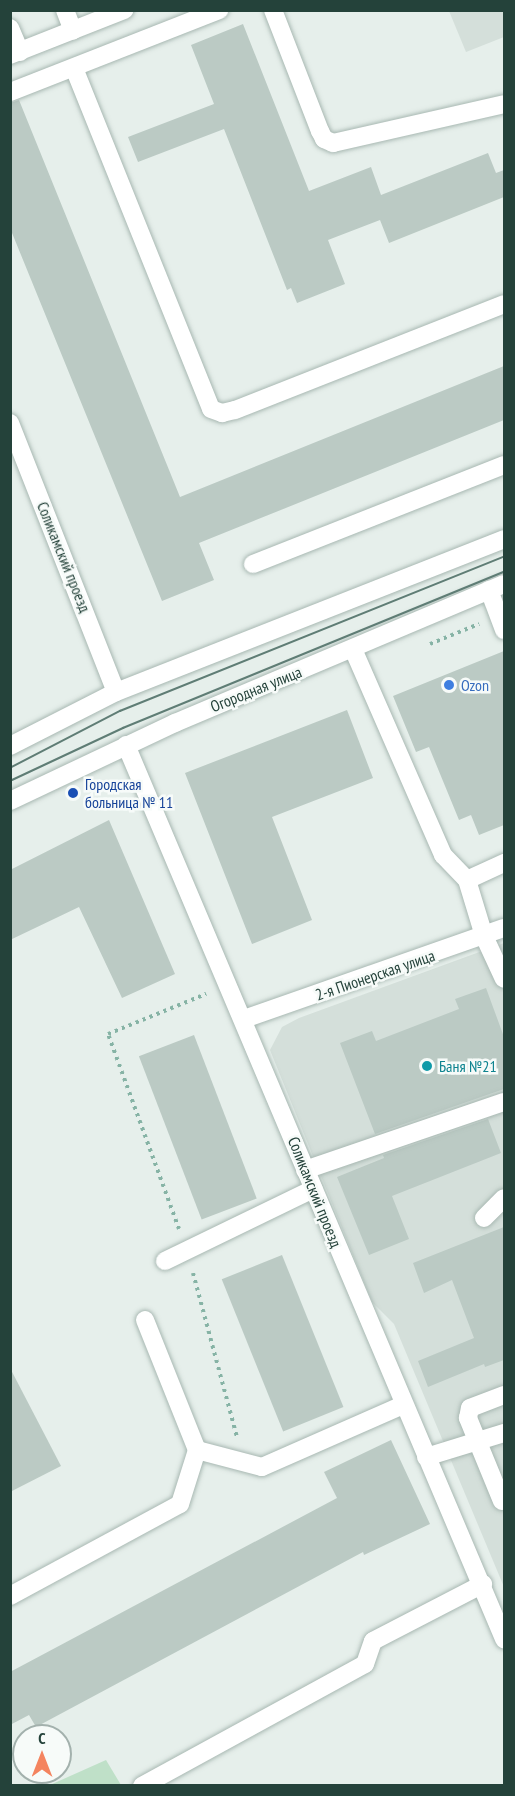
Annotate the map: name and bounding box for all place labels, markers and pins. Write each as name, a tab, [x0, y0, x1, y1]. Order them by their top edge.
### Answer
place label: Ozon	[461, 675, 489, 695]
marker: Ozon	[442, 678, 456, 692]
place label: Городская больница № 11	[85, 774, 173, 812]
marker: Городская больница № 11	[66, 786, 80, 800]
place label: Баня №21	[439, 1056, 497, 1076]
marker: Баня №21	[420, 1059, 434, 1073]

